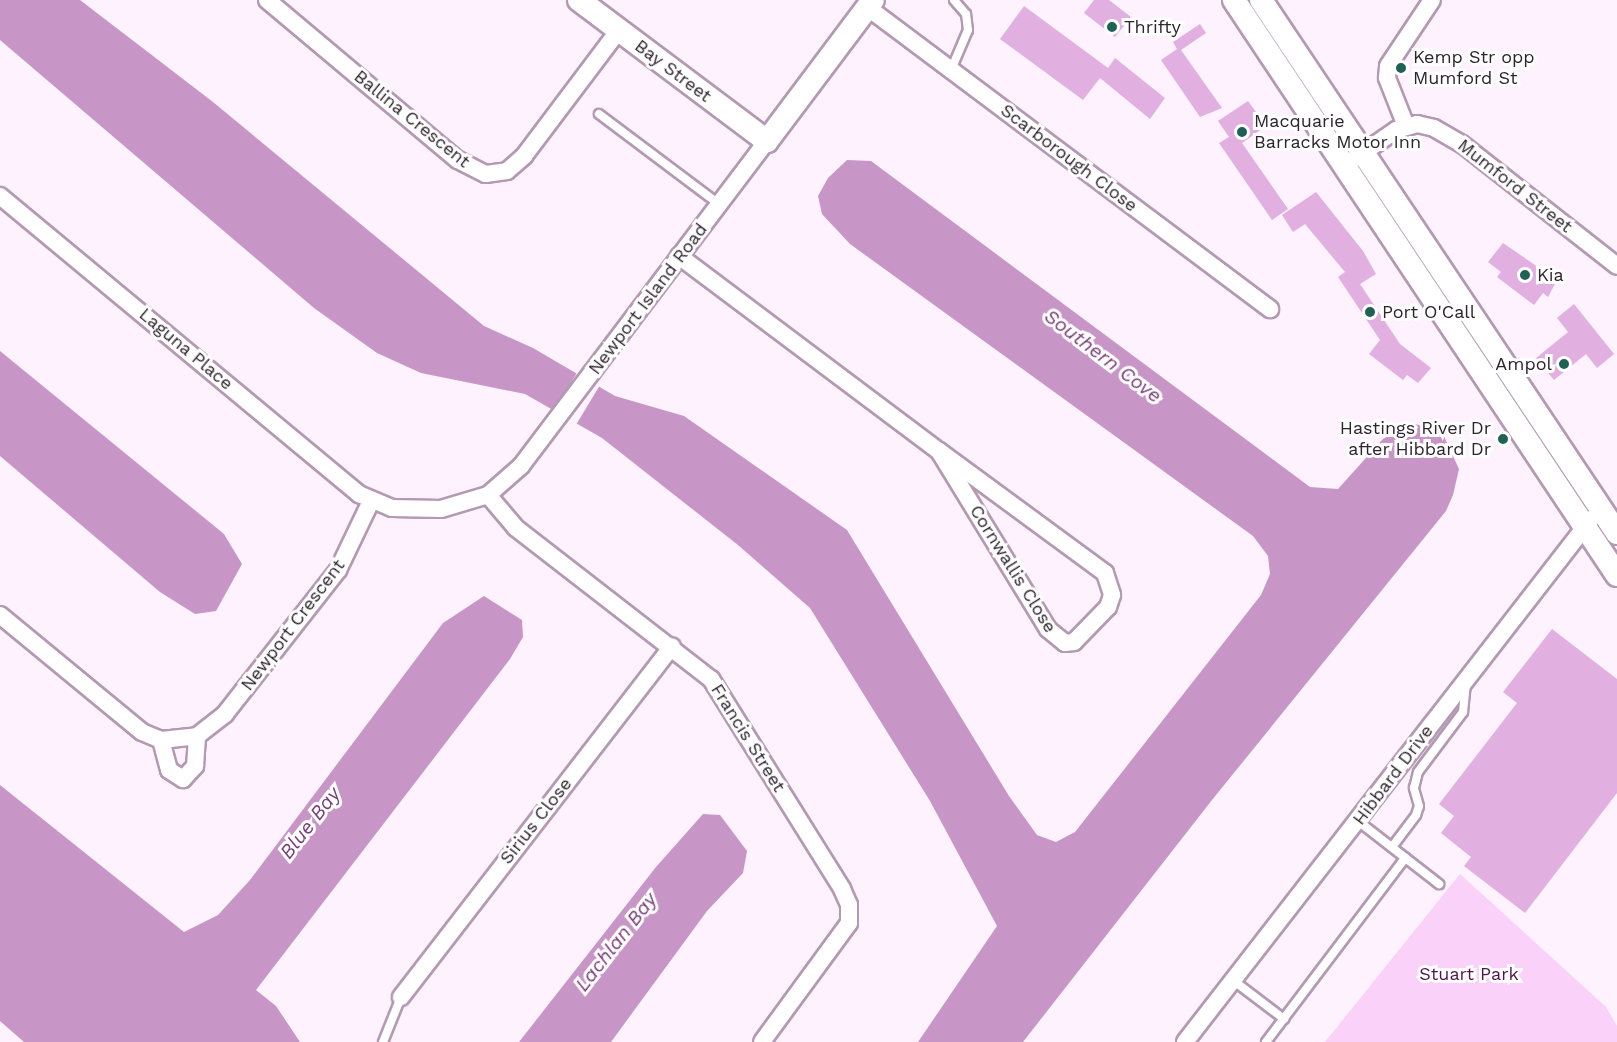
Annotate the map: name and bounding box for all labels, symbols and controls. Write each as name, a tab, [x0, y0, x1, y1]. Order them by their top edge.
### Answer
place label: Thrifty	[1124, 16, 1181, 38]
marker: Thrifty	[1105, 20, 1119, 34]
street label: Bay Street	[630, 35, 716, 107]
place label: Kemp Str opp Mumford St	[1413, 47, 1535, 90]
marker: Kemp Str opp Mumford St	[1394, 61, 1408, 75]
street label: Ballina Crescent	[349, 65, 475, 173]
street label: Scarborough Close	[996, 100, 1142, 216]
place label: Macquarie Barracks Motor Inn	[1254, 111, 1421, 154]
marker: Macquarie Barracks Motor Inn	[1235, 125, 1249, 139]
street label: Mumford Street	[1453, 135, 1577, 237]
street label: Newport Island Road	[584, 219, 712, 379]
place label: Kia	[1537, 264, 1564, 286]
marker: Kia	[1518, 268, 1532, 282]
place label: Port O'Call	[1382, 301, 1475, 323]
street label: Laguna Place	[135, 303, 237, 395]
water label: Southern Cove	[1039, 304, 1167, 408]
marker: Port O'Call	[1363, 305, 1377, 319]
place label: Ampol	[1495, 353, 1552, 375]
marker: Ampol	[1557, 357, 1571, 371]
place label: Hastings River Dr after Hibbard Dr	[1339, 418, 1491, 460]
marker: Hastings River Dr after Hibbard Dr	[1496, 432, 1510, 446]
street label: Cornwallis Close	[965, 501, 1061, 637]
street label: Newport Crescent	[236, 555, 350, 695]
street label: Francis Street	[706, 680, 790, 796]
street label: Hibbard Drive	[1348, 721, 1438, 829]
street label: Sirius Close	[496, 774, 576, 868]
water label: Blue Bay	[275, 782, 345, 864]
water label: Lachlan Bay	[570, 888, 662, 996]
park label: Stuart Park	[1419, 963, 1519, 985]

